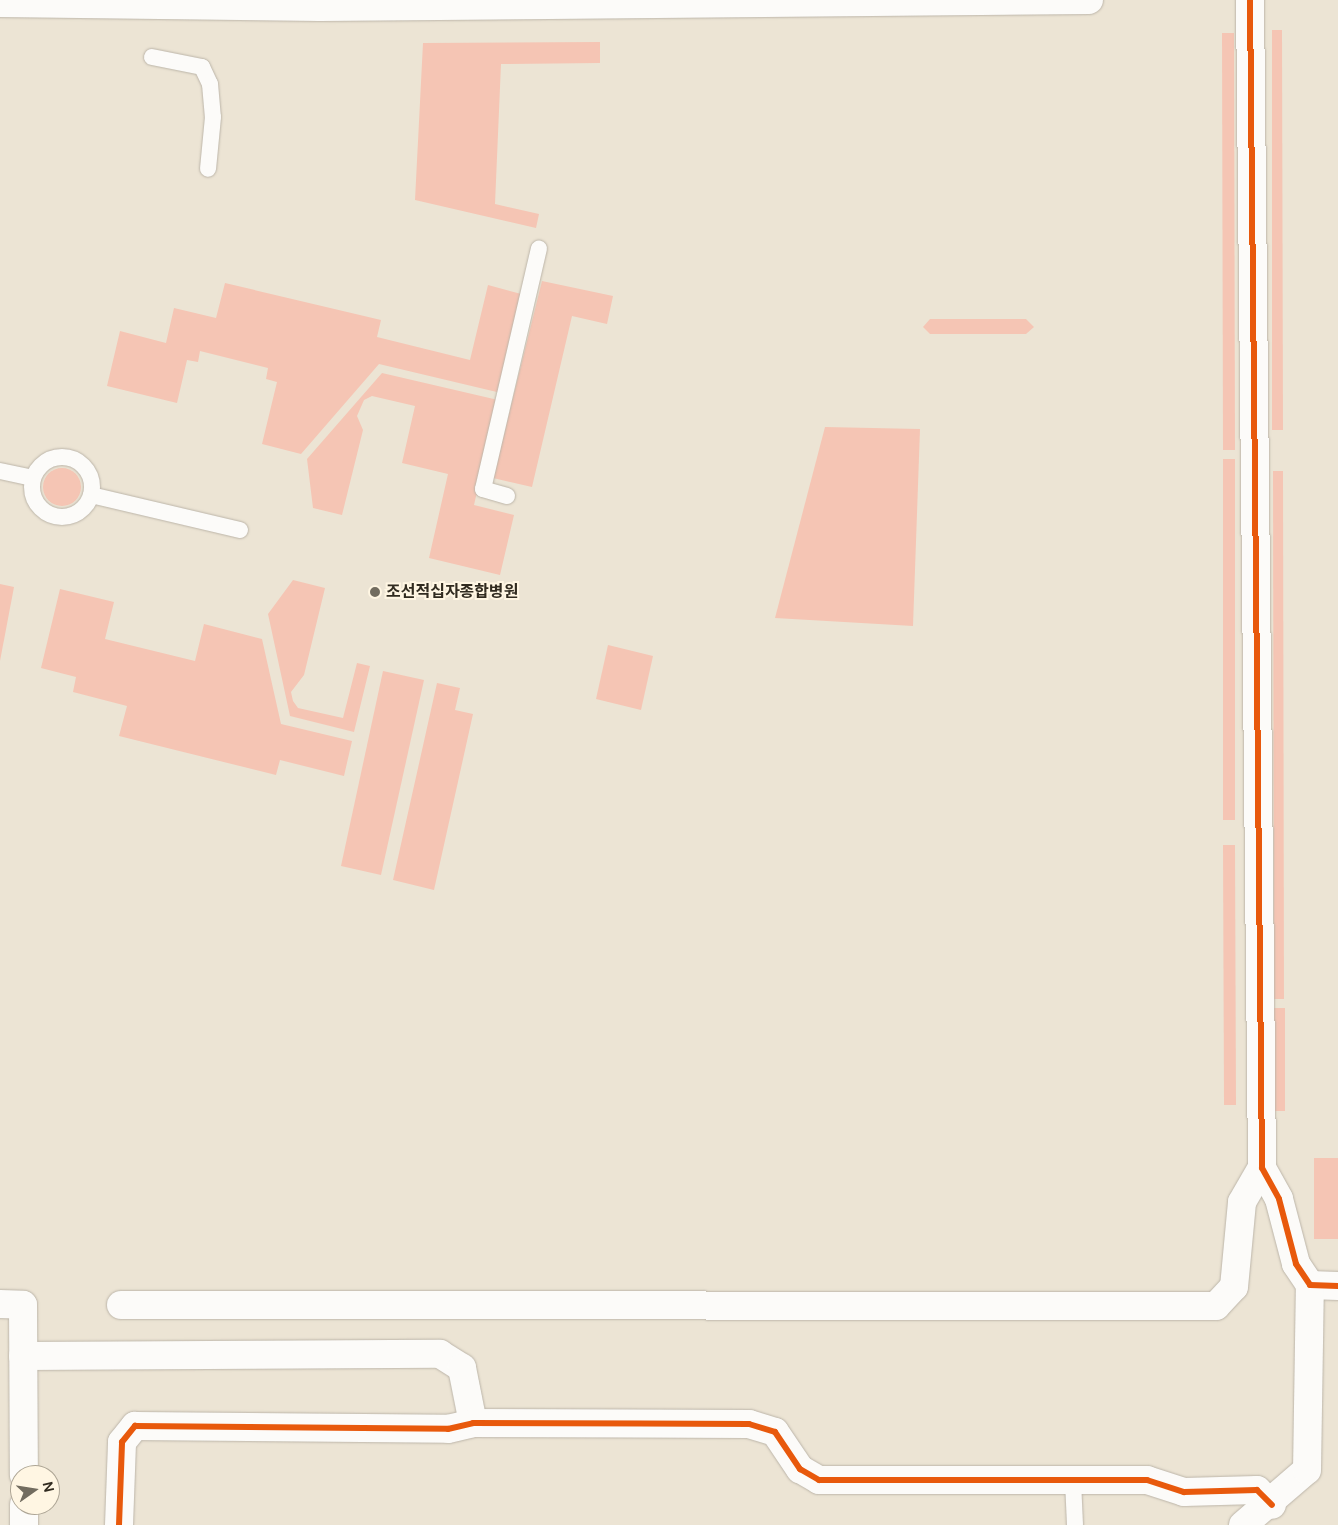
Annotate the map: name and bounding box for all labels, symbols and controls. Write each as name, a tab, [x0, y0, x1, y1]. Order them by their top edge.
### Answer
place label: 조선적십자종합병원	[386, 582, 518, 602]
marker: 조선적십자종합병원	[368, 585, 382, 599]
north arrow	[10, 1465, 60, 1515]
text: N	[39, 1480, 59, 1494]

